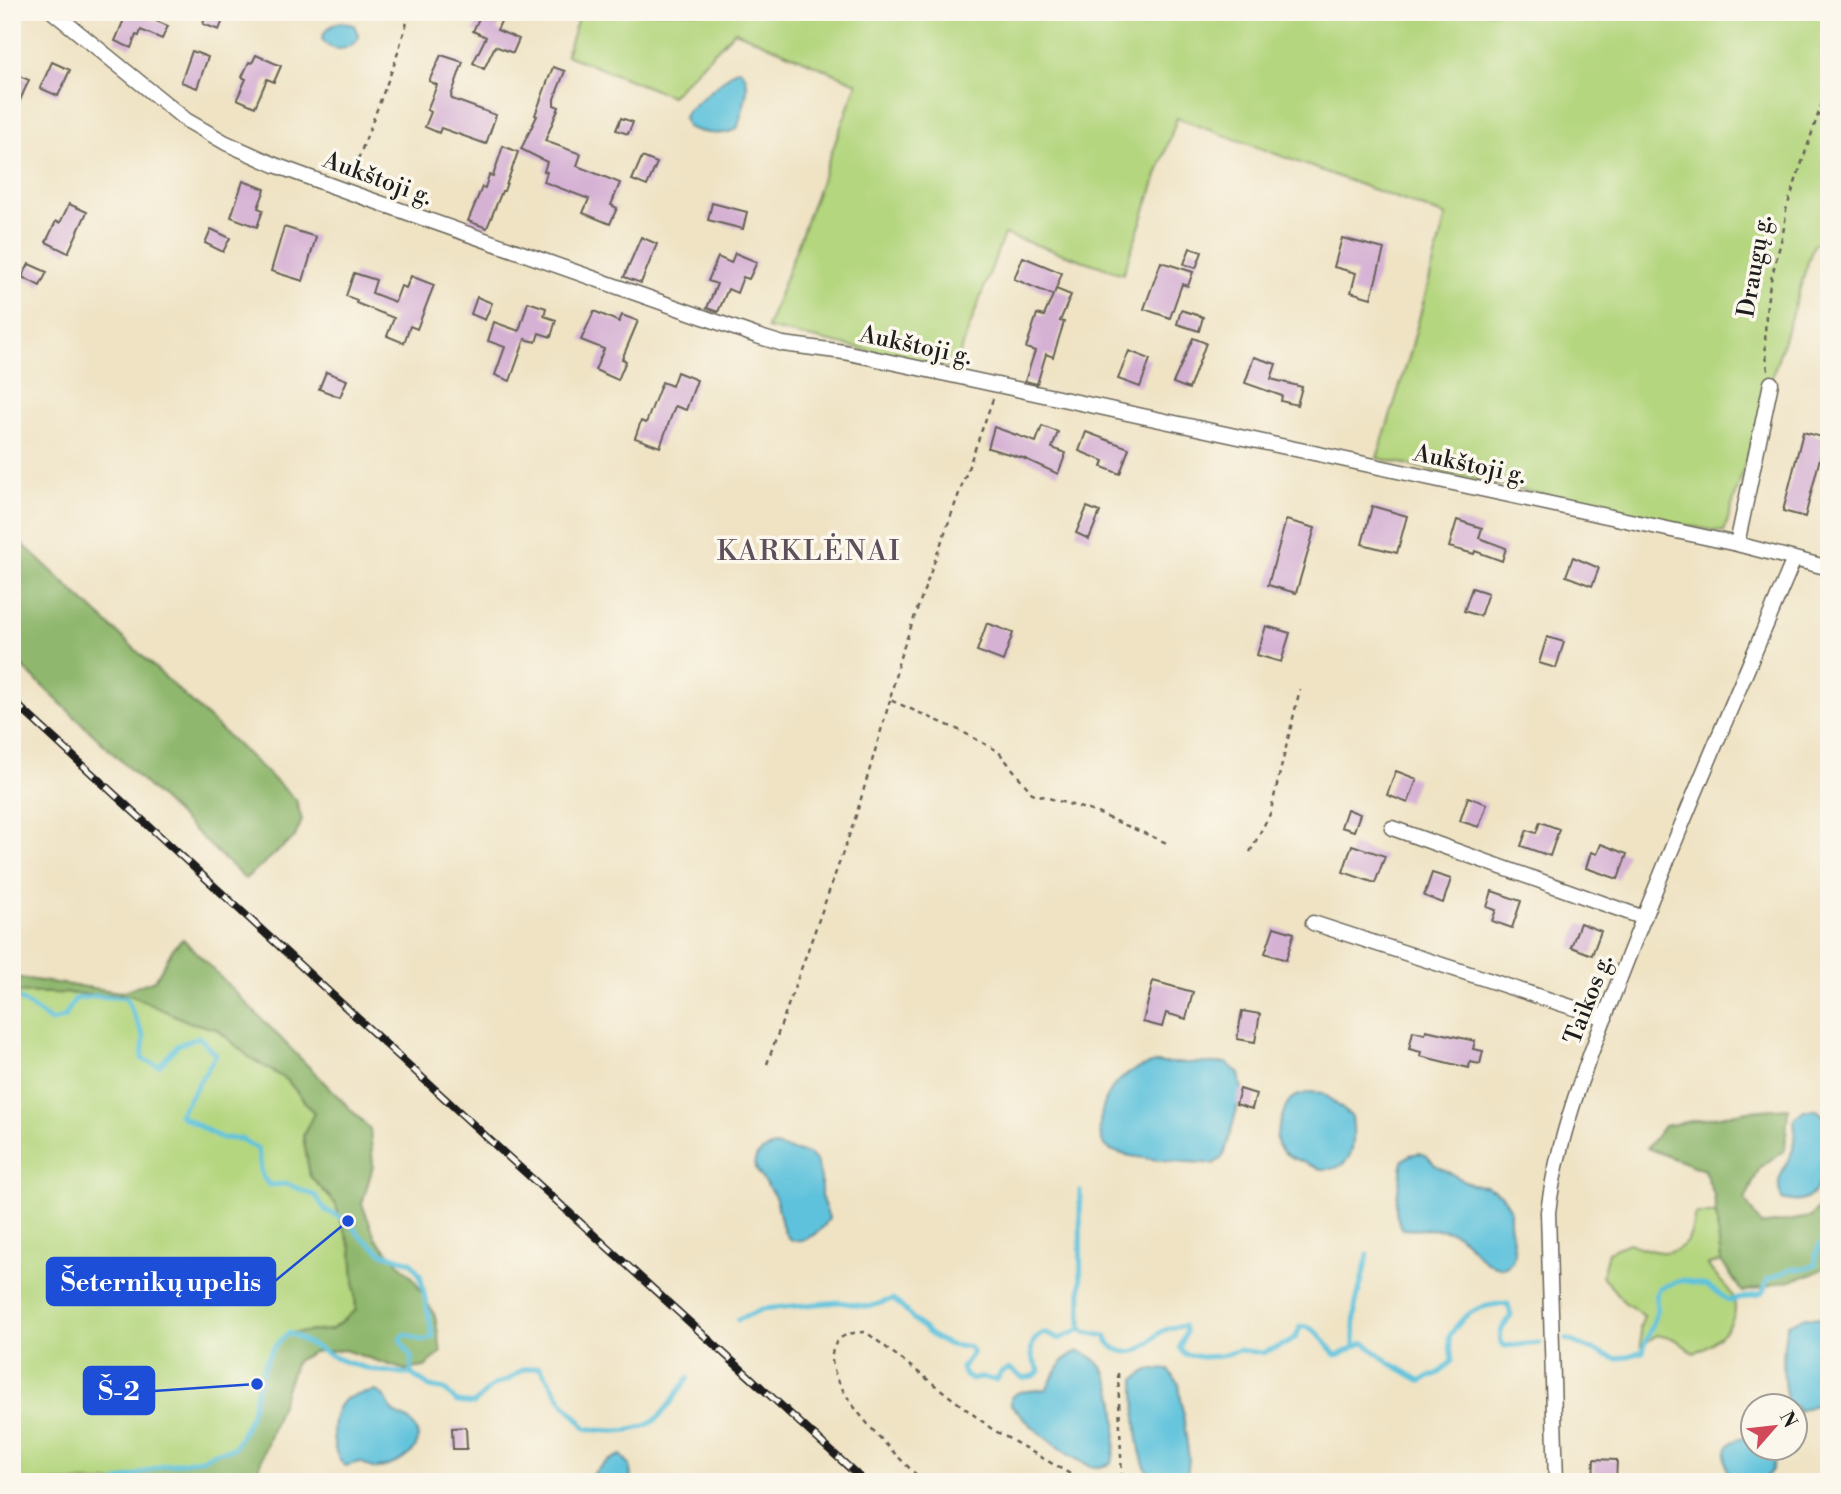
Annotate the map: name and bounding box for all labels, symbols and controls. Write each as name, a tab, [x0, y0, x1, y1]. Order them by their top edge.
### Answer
street label: Aukštoji g.	[318, 145, 436, 213]
street label: Draugų g.	[1731, 213, 1779, 320]
street label: Aukštoji g.	[856, 319, 975, 373]
street label: Aukštoji g.	[1410, 438, 1529, 492]
district label: KARKLĖNAI	[717, 533, 901, 569]
street label: Taikos g.	[1558, 950, 1620, 1049]
callout: Šeternikų upelis	[47, 1258, 275, 1305]
text: Šeternikų upelis	[61, 1265, 261, 1299]
callout: Š-2	[84, 1367, 154, 1414]
text: Š-2	[98, 1374, 140, 1408]
north arrow	[1740, 1392, 1810, 1462]
text: N	[1774, 1407, 1802, 1432]

